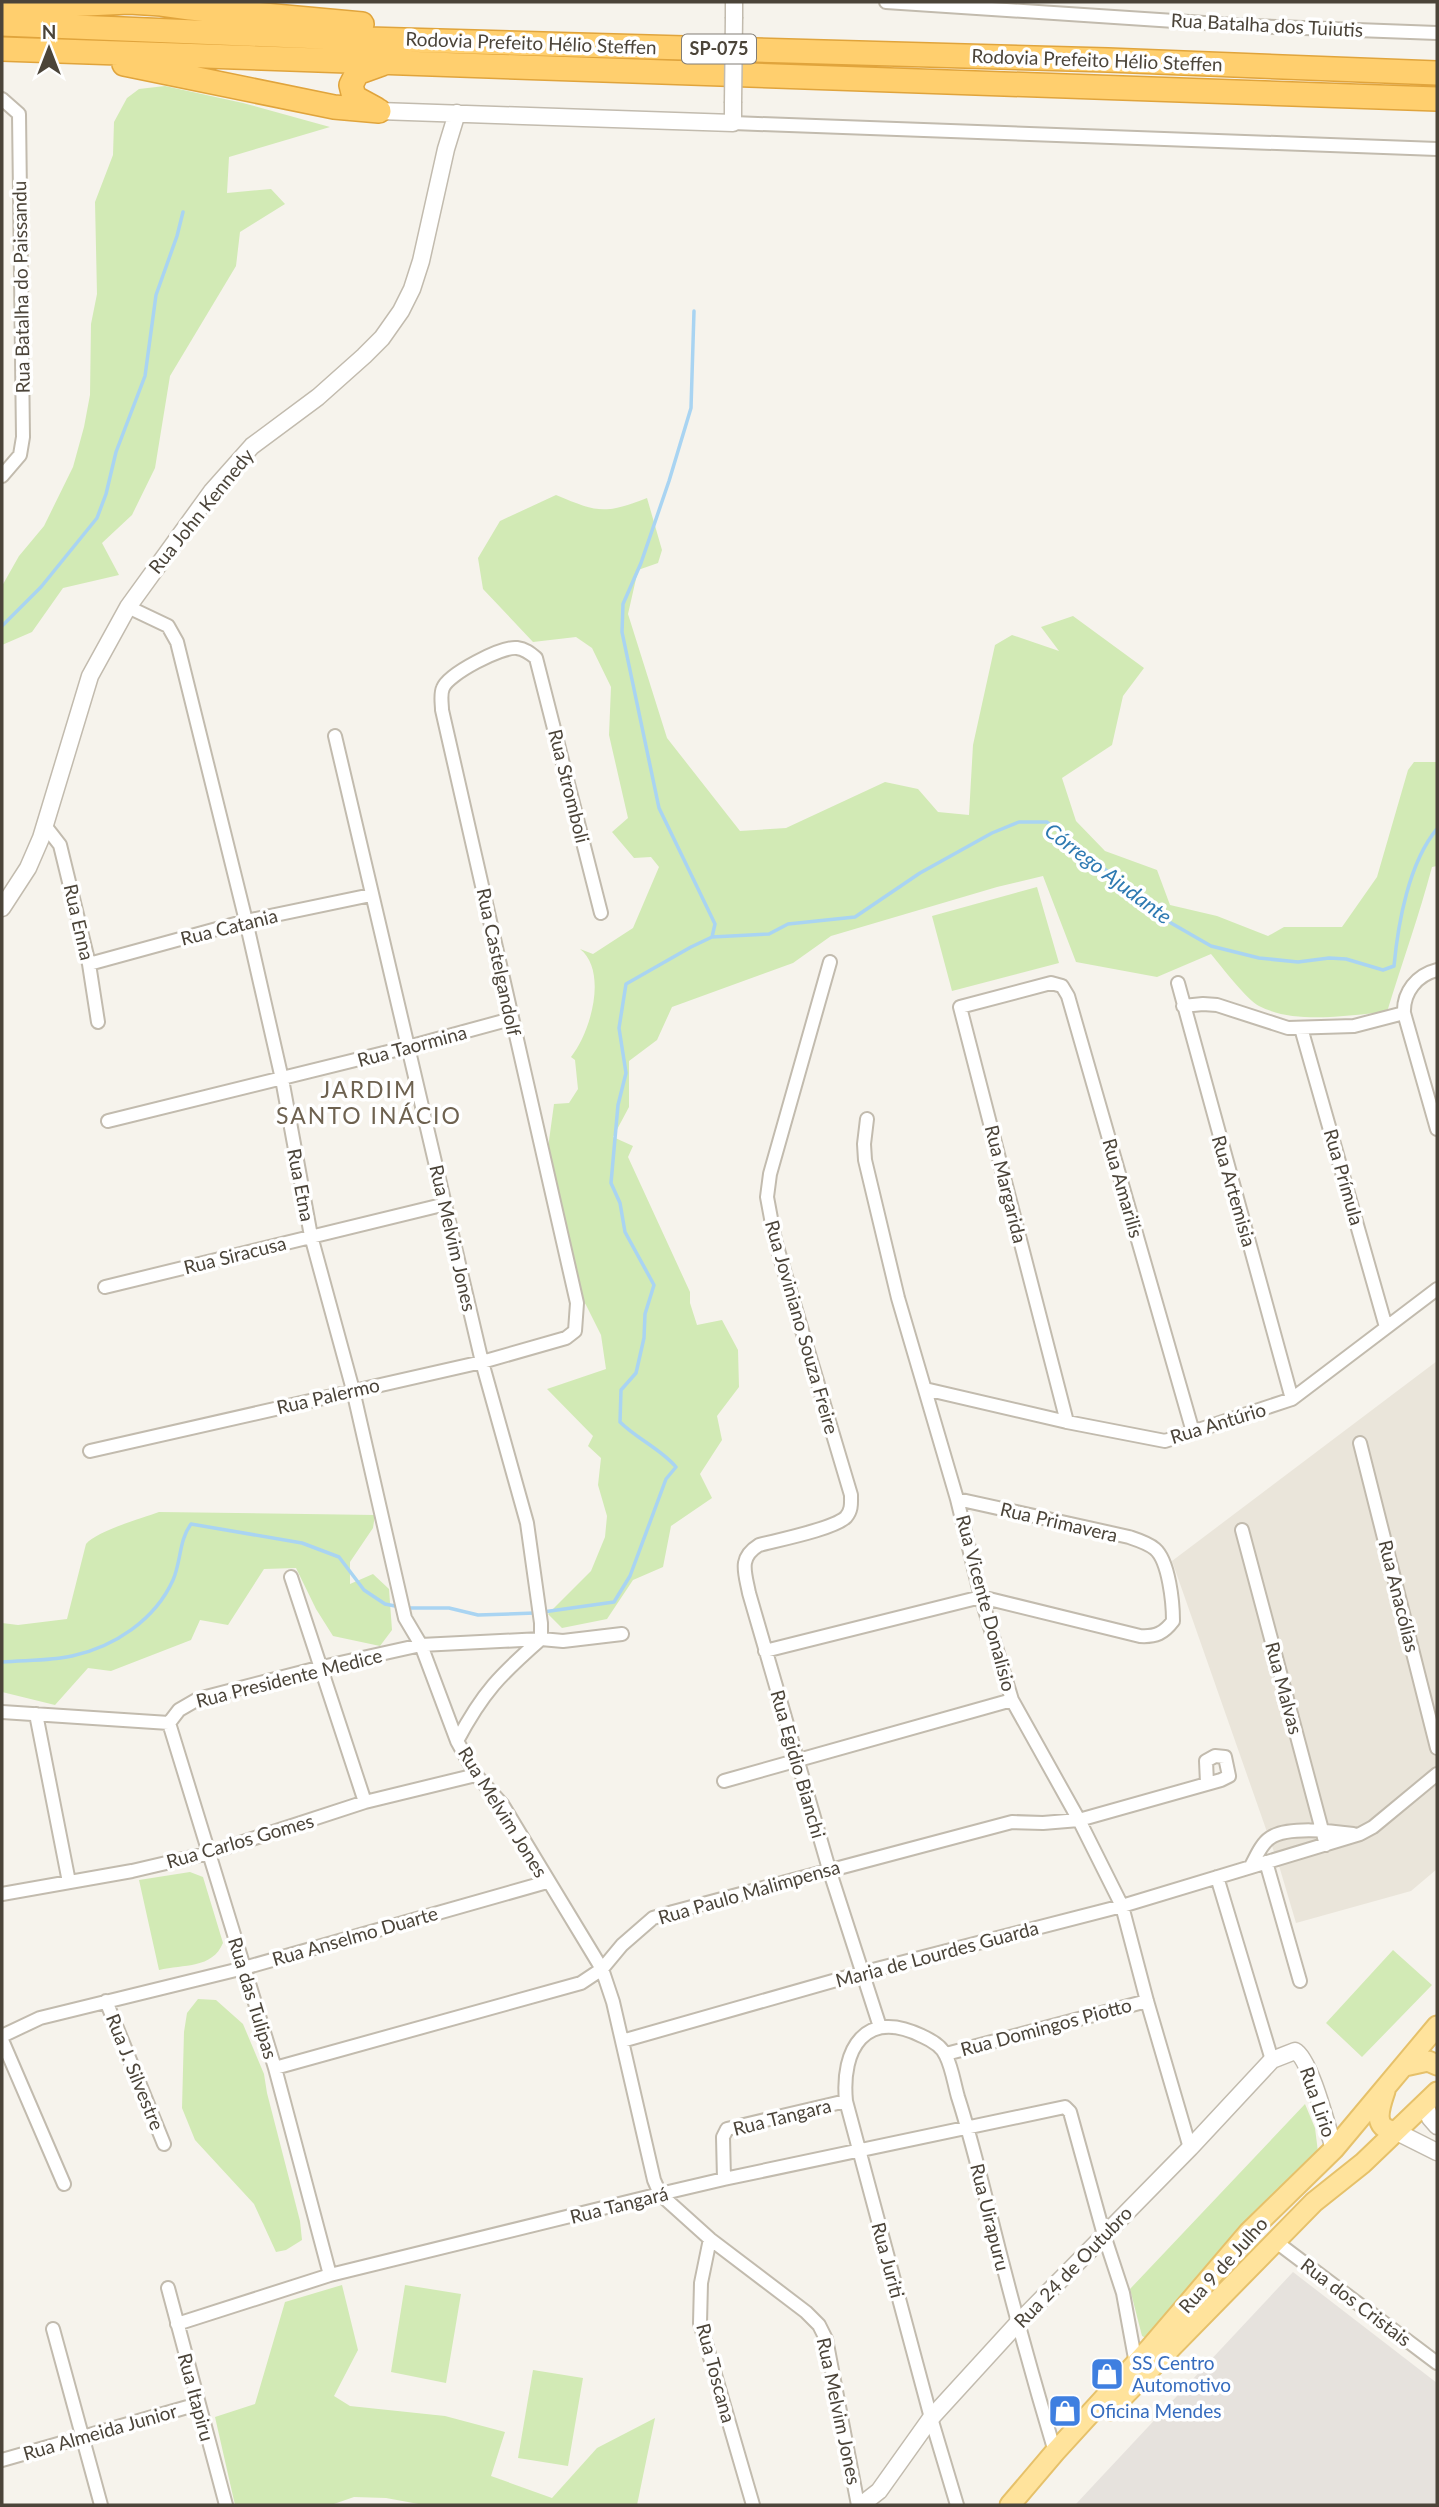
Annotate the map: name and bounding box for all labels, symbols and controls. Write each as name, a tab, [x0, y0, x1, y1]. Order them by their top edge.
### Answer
street label: Rua Batalha dos Tuiutis	[1170, 8, 1364, 41]
north arrow	[14, 14, 84, 84]
text: N	[42, 20, 56, 43]
street label: Rodovia Prefeito Hélio Steffen	[405, 27, 657, 58]
road number: SP-075	[682, 34, 756, 64]
street label: Rodovia Prefeito Hélio Steffen	[971, 44, 1223, 75]
street label: Rua Batalha do Paissandu	[7, 181, 34, 394]
street label: Rua John Kennedy	[143, 443, 258, 578]
street label: Rua Stromboli	[544, 727, 595, 845]
water label: Córrego Ajudante	[1041, 817, 1177, 929]
street label: Rua Enna	[60, 881, 99, 962]
street label: Rua Castelgandolf	[473, 886, 526, 1038]
street label: Rua Catania	[178, 903, 280, 950]
street label: Rua Taormina	[355, 1020, 469, 1071]
district label: JARDIM SANTO INÁCIO	[276, 1075, 462, 1129]
street label: Rua Margarida	[981, 1122, 1032, 1245]
street label: Rua Prímula	[1320, 1126, 1369, 1228]
street label: Rua Artemisia	[1208, 1133, 1261, 1249]
street label: Rua Amarilis	[1098, 1135, 1149, 1240]
street label: Rua Etna	[283, 1146, 320, 1223]
street label: Rua Melvim Jones	[425, 1162, 482, 1314]
street label: Rua Joviniano Souza Freire	[761, 1217, 844, 1436]
street label: Rua Siracusa	[181, 1231, 288, 1278]
street label: Rua Palermo	[274, 1373, 382, 1419]
street label: Rua Antúrio	[1167, 1397, 1268, 1448]
street label: Rua Primavera	[998, 1497, 1120, 1546]
street label: Rua Vicente Donalisio	[952, 1512, 1021, 1694]
street label: Rua Anacólias	[1374, 1537, 1425, 1654]
street label: Rua Malvas	[1261, 1639, 1308, 1737]
street label: Rua Presidente Medice	[193, 1643, 384, 1712]
street label: Rua Egidio Bianchi	[766, 1687, 831, 1841]
street label: Rua Melvim Jones	[454, 1742, 553, 1881]
street label: Rua Carlos Gomes	[164, 1808, 316, 1873]
street label: Rua Paulo Malimpensa	[655, 1855, 842, 1928]
street label: Rua Anselmo Duarte	[269, 1901, 440, 1970]
street label: Maria de Lourdes Guarda	[833, 1915, 1041, 1992]
street label: Rua das Tulipas	[224, 1934, 283, 2062]
street label: Rua Domingos Piotto	[958, 1993, 1134, 2060]
street label: Rua J. Silvestre	[102, 2010, 169, 2133]
street label: Rua Lirio	[1296, 2064, 1341, 2140]
street label: Rua Tangara	[730, 2093, 833, 2140]
street label: Rua Uirapuru	[966, 2161, 1015, 2273]
street label: Rua Tangará	[567, 2181, 670, 2228]
street label: Rua 24 de Outubro	[1009, 2201, 1136, 2332]
street label: Rua 9 de Julho	[1173, 2212, 1272, 2318]
street label: Rua Juriti	[867, 2220, 910, 2300]
street label: Rua dos Cristais	[1297, 2253, 1416, 2351]
street label: Rua Toscana	[692, 2320, 741, 2425]
street label: Rua Melvim Jones	[813, 2335, 866, 2487]
street label: Rua Itapiru	[174, 2350, 219, 2444]
place label: SS Centro Automotivo	[1132, 2351, 1231, 2396]
shop icon: SS Centro Automotivo	[1088, 2355, 1126, 2393]
shop icon: Oficina Mendes	[1046, 2392, 1084, 2430]
street label: Rua Almeida Junior	[20, 2399, 179, 2464]
place label: Oficina Mendes	[1090, 2399, 1221, 2422]

